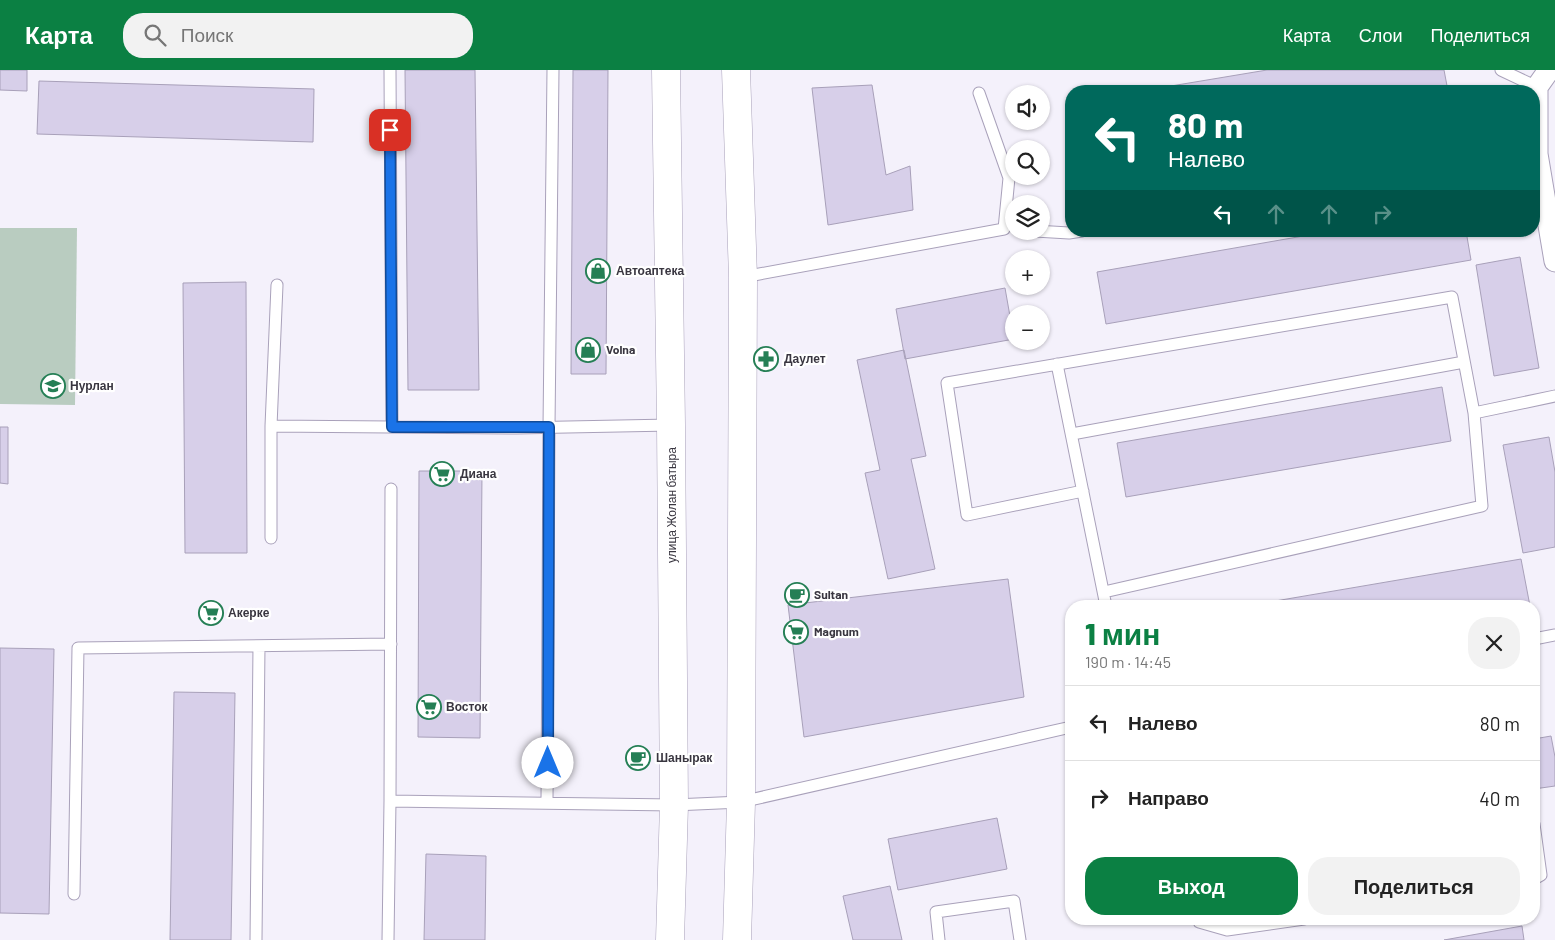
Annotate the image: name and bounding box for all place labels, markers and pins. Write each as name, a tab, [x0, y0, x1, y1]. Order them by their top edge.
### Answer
pin	[369, 109, 411, 151]
shop icon: Автоаптека	[585, 258, 611, 284]
place label: Автоаптека	[616, 263, 684, 277]
shop icon: Volna	[575, 337, 601, 363]
place label: Volna	[606, 342, 635, 356]
pharmacy icon: Даулет	[753, 346, 779, 372]
place label: Даулет	[784, 351, 826, 366]
school or university icon: Нурлан	[40, 373, 66, 399]
place label: Нурлан	[70, 378, 114, 393]
supermarket icon: Диана	[429, 461, 455, 487]
place label: Диана	[460, 466, 497, 481]
cafe icon: Sultan	[784, 582, 810, 608]
place label: Sultan	[814, 587, 848, 601]
supermarket icon: Акерке	[198, 600, 224, 626]
place label: Акерке	[228, 605, 270, 620]
supermarket icon: Magnum	[783, 619, 809, 645]
place label: Magnum	[814, 624, 859, 638]
supermarket icon: Восток	[416, 694, 442, 720]
place label: Восток	[446, 699, 489, 713]
cafe icon: Шанырак	[625, 745, 651, 771]
place label: Шанырак	[656, 750, 713, 765]

